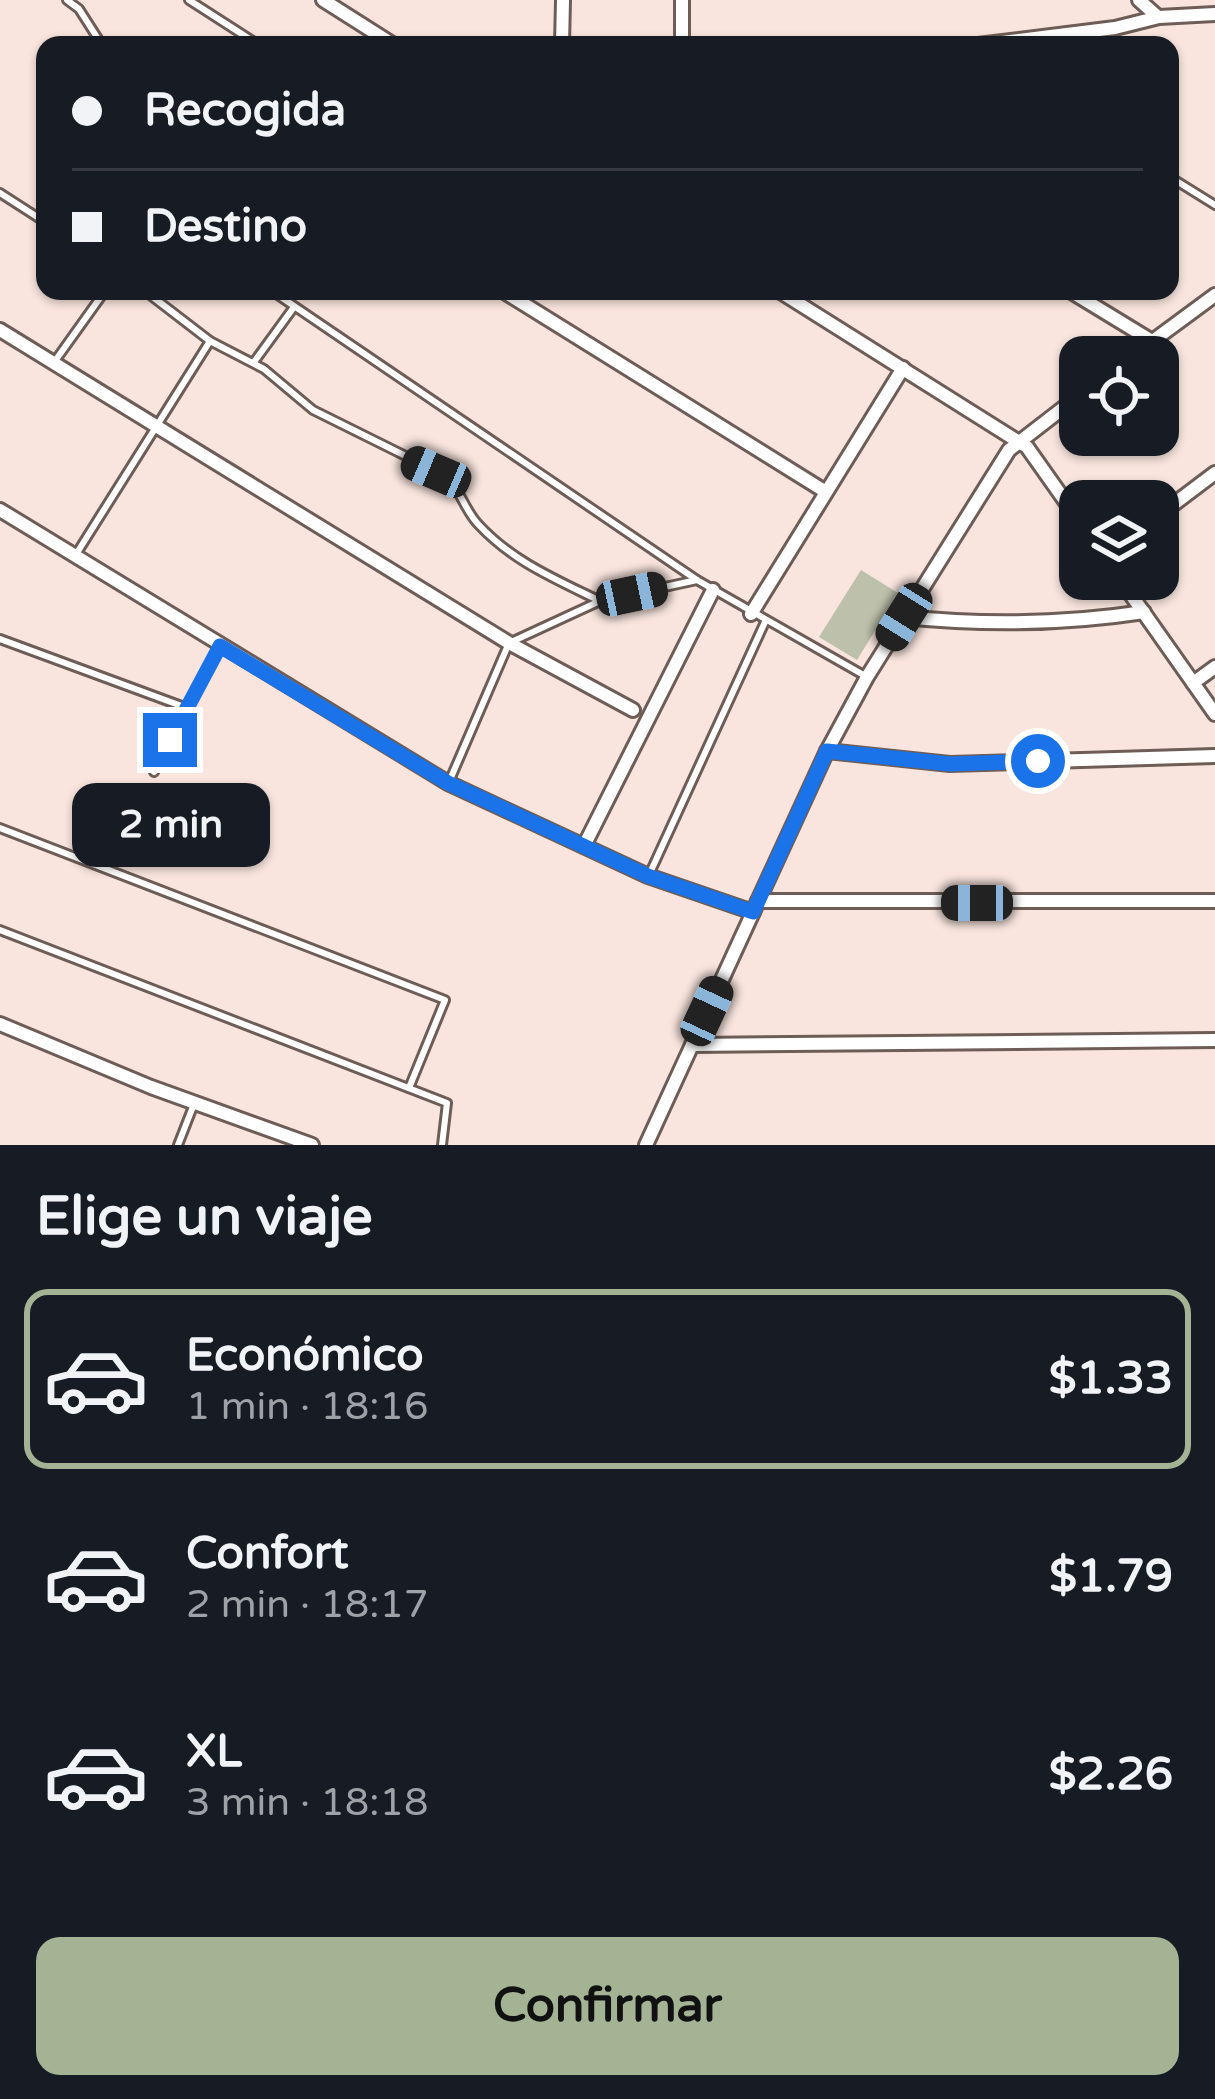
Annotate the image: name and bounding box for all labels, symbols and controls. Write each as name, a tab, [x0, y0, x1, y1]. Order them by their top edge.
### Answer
text: Recogida	[144, 84, 346, 138]
text: Destino	[144, 200, 307, 254]
map controls	[1059, 336, 1179, 600]
button: locate	[1059, 336, 1179, 456]
car	[396, 441, 476, 503]
button: layers	[1059, 480, 1179, 600]
car	[593, 569, 671, 619]
car	[870, 577, 938, 657]
route end	[143, 713, 197, 767]
route start	[1011, 734, 1065, 788]
callout: 2 min	[71, 782, 269, 866]
text: 2 min	[119, 801, 223, 848]
car	[941, 885, 1013, 921]
car	[675, 971, 739, 1051]
text: Elige un viaje	[36, 1184, 373, 1249]
icon: car	[42, 1325, 150, 1433]
text: Económico	[186, 1329, 424, 1383]
text: $1.33	[1049, 1352, 1173, 1406]
text: 1 min · 18:16	[186, 1383, 428, 1430]
icon: car	[42, 1523, 150, 1631]
text: Confort	[186, 1527, 348, 1581]
text: $1.79	[1049, 1550, 1173, 1604]
text: 2 min · 18:17	[186, 1581, 428, 1628]
icon: car	[42, 1721, 150, 1829]
text: XL	[186, 1725, 242, 1779]
text: $2.26	[1049, 1748, 1173, 1802]
text: 3 min · 18:18	[186, 1779, 428, 1826]
button: Confirmar	[36, 1937, 1179, 2075]

